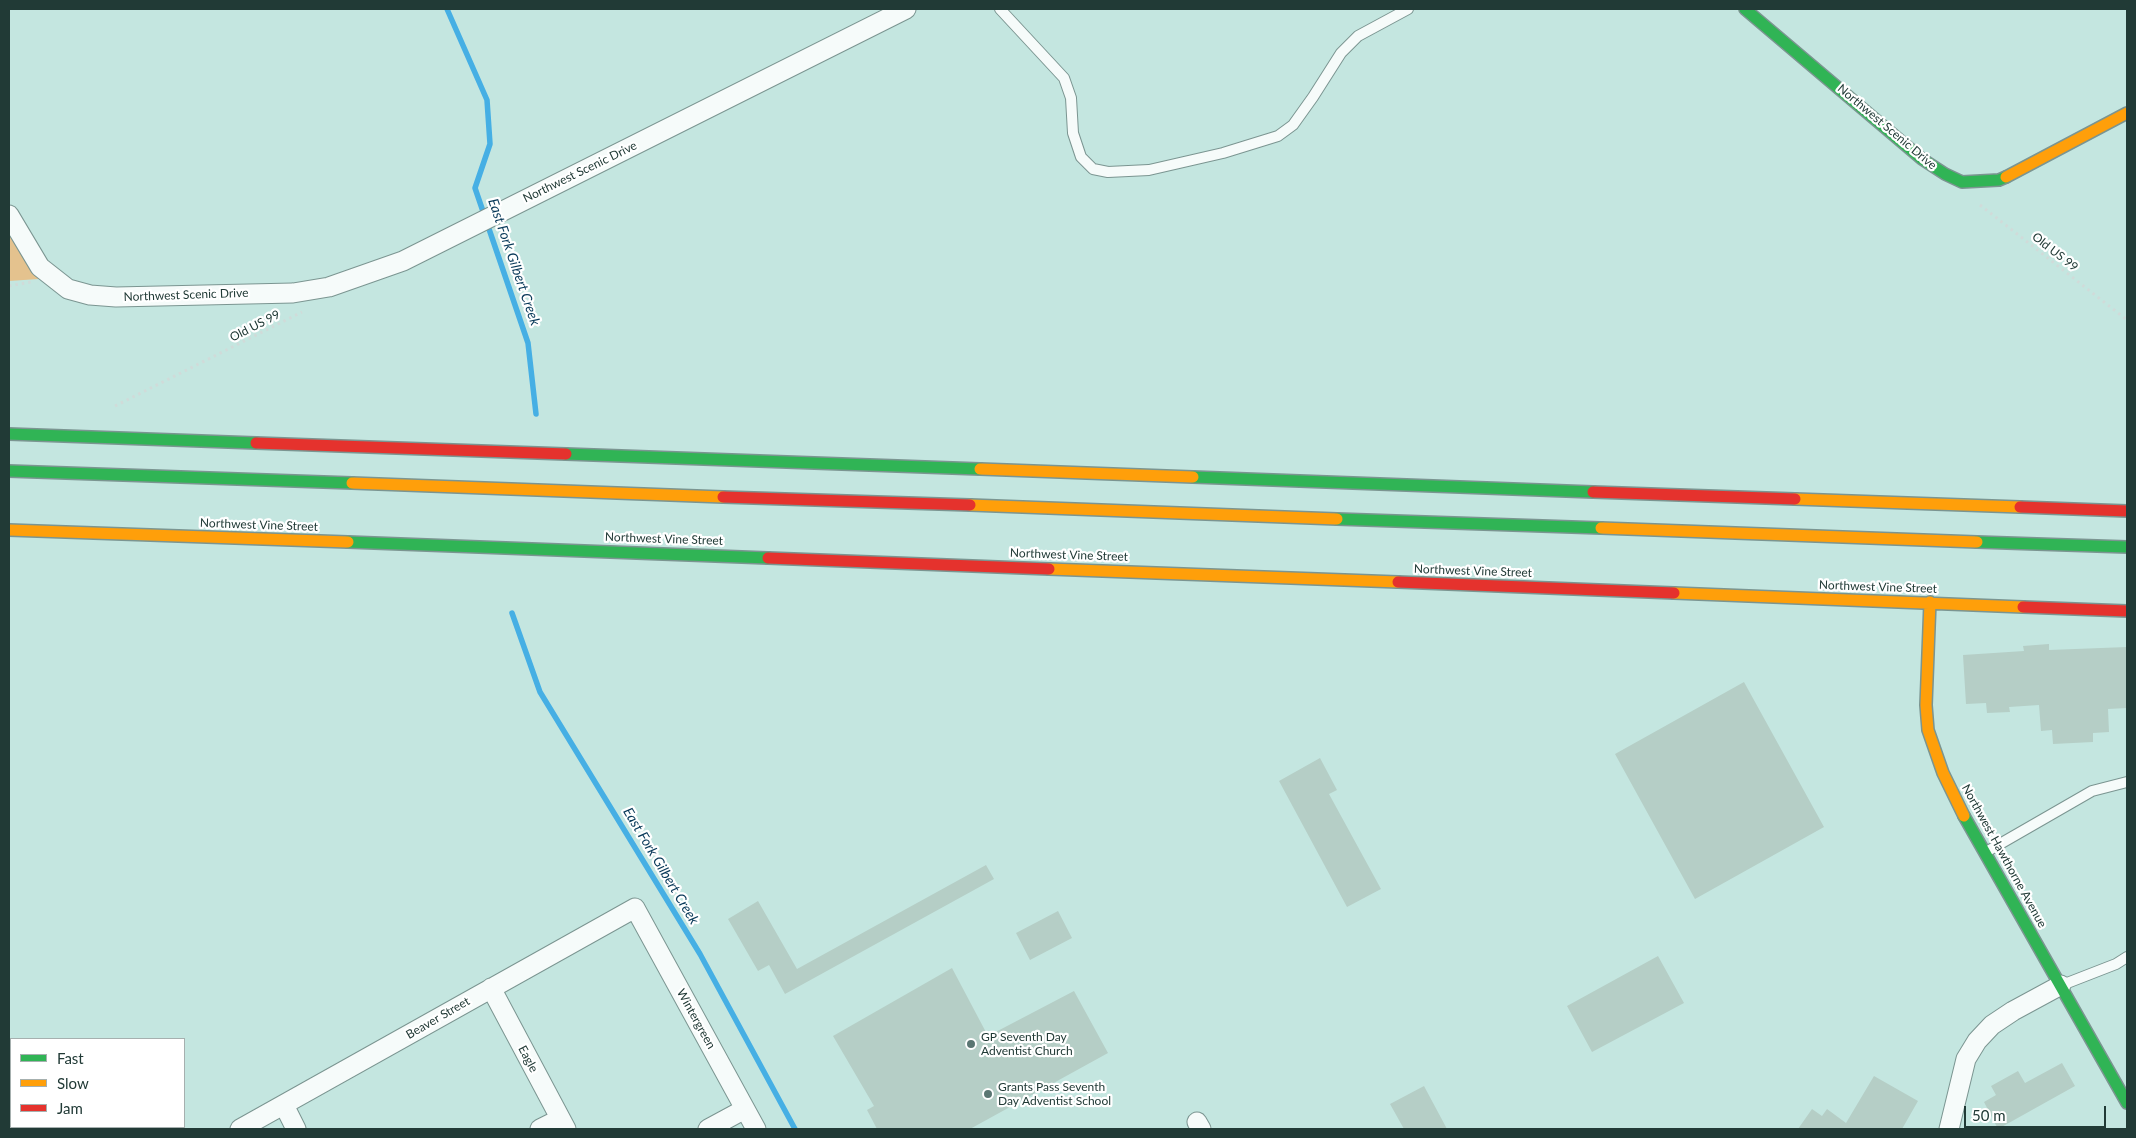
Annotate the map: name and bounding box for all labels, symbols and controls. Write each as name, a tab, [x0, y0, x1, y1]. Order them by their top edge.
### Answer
street label: Northwest Scenic Drive	[1835, 81, 1939, 173]
street label: Northwest Scenic Drive	[521, 138, 639, 206]
water label: East Fork Gilbert Creek	[484, 196, 544, 328]
street label: Old US 99	[2029, 230, 2081, 274]
street label: Northwest Scenic Drive	[123, 286, 249, 304]
street label: Old US 99	[227, 307, 283, 345]
street label: Northwest Vine Street	[200, 516, 318, 534]
street label: Northwest Vine Street	[605, 530, 723, 548]
street label: Northwest Vine Street	[1010, 546, 1128, 564]
street label: Northwest Vine Street	[1414, 562, 1532, 580]
street label: Northwest Vine Street	[1819, 578, 1937, 596]
street label: Northwest Hawthorne Avenue	[1959, 782, 2049, 930]
water label: East Fork Gilbert Creek	[620, 805, 702, 927]
street label: Wintergreen	[674, 986, 718, 1052]
street label: Beaver Street	[404, 994, 472, 1042]
place label: GP Seventh Day Adventist Church	[981, 1030, 1073, 1058]
legend	[10, 1038, 185, 1128]
marker: GP Seventh Day Adventist Church	[965, 1038, 977, 1050]
street label: Eagle	[515, 1043, 541, 1075]
text: Fast	[57, 1049, 84, 1067]
text: Slow	[57, 1074, 89, 1092]
place label: Grants Pass Seventh Day Adventist School	[998, 1080, 1111, 1108]
marker: Grants Pass Seventh Day Adventist School	[982, 1088, 994, 1100]
scale bar	[1966, 1096, 2108, 1128]
text: Jam	[57, 1099, 83, 1117]
text: 50 m	[1972, 1106, 2006, 1124]

